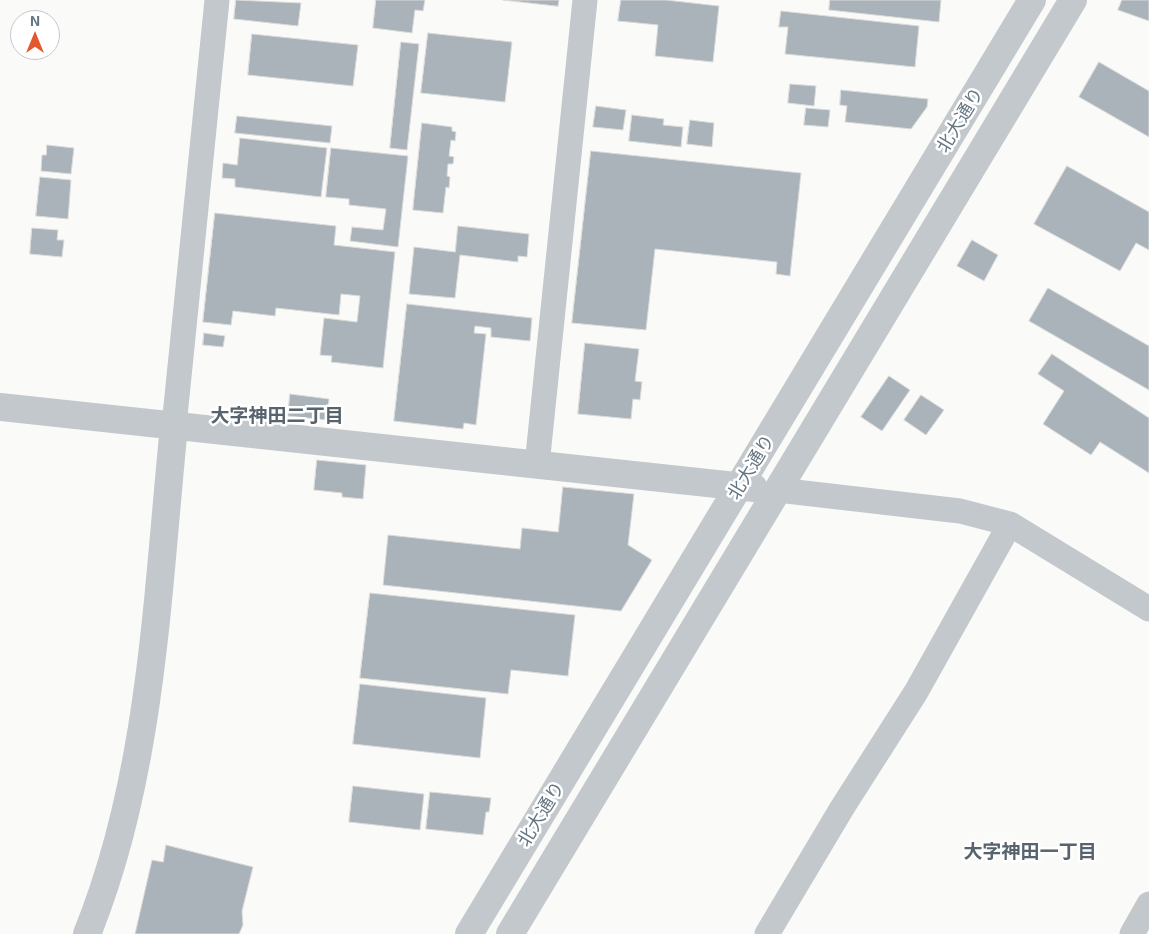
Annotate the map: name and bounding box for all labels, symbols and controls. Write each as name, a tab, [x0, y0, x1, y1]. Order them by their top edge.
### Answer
north arrow	[10, 10, 60, 60]
text: N	[30, 12, 40, 29]
street label: 北大通り	[932, 84, 988, 156]
district label: 大字神田二丁目	[211, 405, 343, 427]
street label: 北大通り	[723, 431, 779, 503]
street label: 北大通り	[513, 778, 569, 850]
district label: 大字神田一丁目	[964, 841, 1096, 863]

